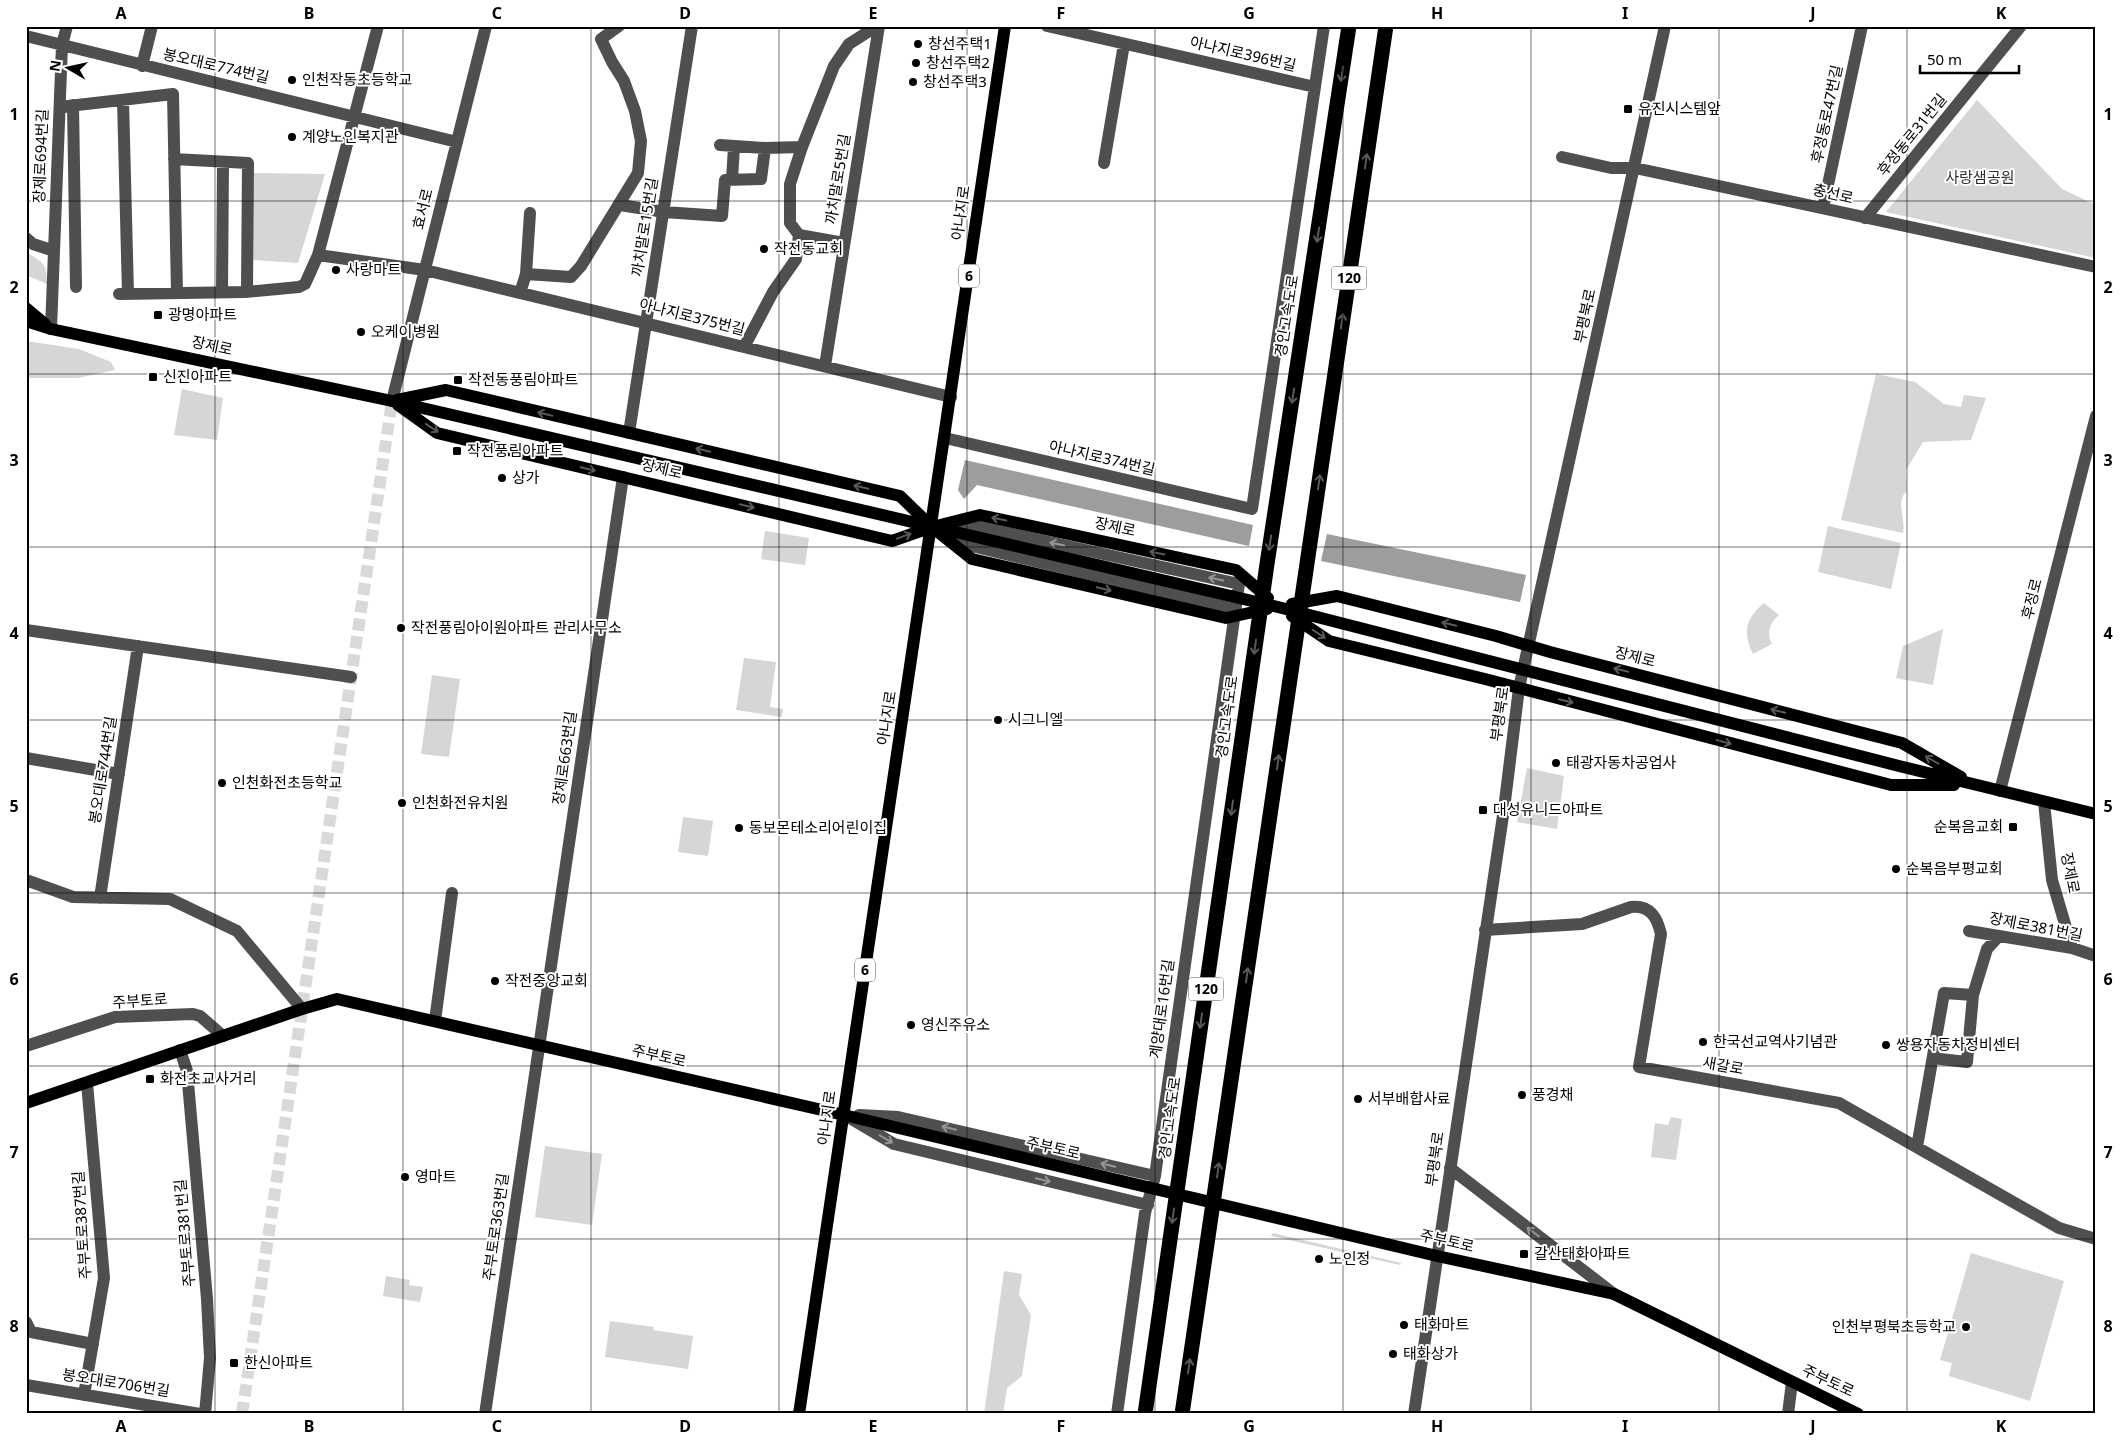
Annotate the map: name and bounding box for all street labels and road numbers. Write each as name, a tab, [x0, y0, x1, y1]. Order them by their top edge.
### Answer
street label: 아나지로396번길	[1188, 31, 1298, 75]
street label: 봉오대로774번길	[161, 43, 271, 87]
street label: 후정동로47번길	[1806, 63, 1846, 165]
street label: 후정동로31번길	[1872, 89, 1950, 180]
street label: 장제로694번길	[28, 108, 52, 204]
street label: 까치말로5번길	[820, 132, 854, 226]
street label: 까치말로15번길	[626, 176, 662, 278]
street label: 충선로	[1811, 179, 1856, 207]
street label: 아나지로	[946, 184, 974, 242]
street label: 효서로	[407, 186, 437, 231]
road number: 6	[959, 264, 979, 288]
road number: 120	[1332, 266, 1366, 290]
street label: 경인고속도로	[1270, 273, 1302, 358]
street label: 부평북로	[1569, 287, 1600, 345]
street label: 아나지로375번길	[637, 293, 747, 339]
street label: 장제로	[190, 331, 235, 359]
street label: 아나지로374번길	[1047, 435, 1157, 479]
street label: 장제로	[640, 454, 685, 482]
street label: 장제로	[1093, 512, 1138, 540]
street label: 후정로	[2016, 576, 2046, 621]
street label: 장제로	[1613, 641, 1658, 671]
street label: 경인고속도로	[1210, 674, 1242, 759]
street label: 부평북로	[1485, 685, 1513, 743]
street label: 아나지로	[872, 689, 900, 747]
street label: 장제로663번길	[548, 710, 581, 806]
street label: 봉오대로744번길	[84, 715, 120, 825]
street label: 장제로	[2057, 851, 2085, 895]
street label: 장제로381번길	[1988, 907, 2085, 945]
road number: 6	[855, 958, 875, 982]
street label: 계양대로16번길	[1144, 958, 1178, 1060]
road number: 120	[1188, 978, 1224, 1001]
street label: 주부토로	[112, 988, 168, 1012]
street label: 주부토로	[630, 1039, 688, 1071]
street label: 새갈로	[1701, 1052, 1745, 1078]
street label: 경인고속도로	[1153, 1075, 1185, 1160]
street label: 아나지로	[812, 1089, 840, 1147]
street label: 부평북로	[1420, 1130, 1448, 1188]
street label: 주부토로	[1024, 1131, 1082, 1163]
street label: 주부토로387번길	[67, 1170, 95, 1280]
street label: 주부토로363번길	[478, 1172, 512, 1282]
street label: 주부토로381번길	[169, 1178, 199, 1288]
street label: 주부토로	[1418, 1224, 1476, 1256]
street label: 주부토로	[1799, 1359, 1858, 1401]
street label: 봉오대로706번길	[61, 1364, 171, 1400]

